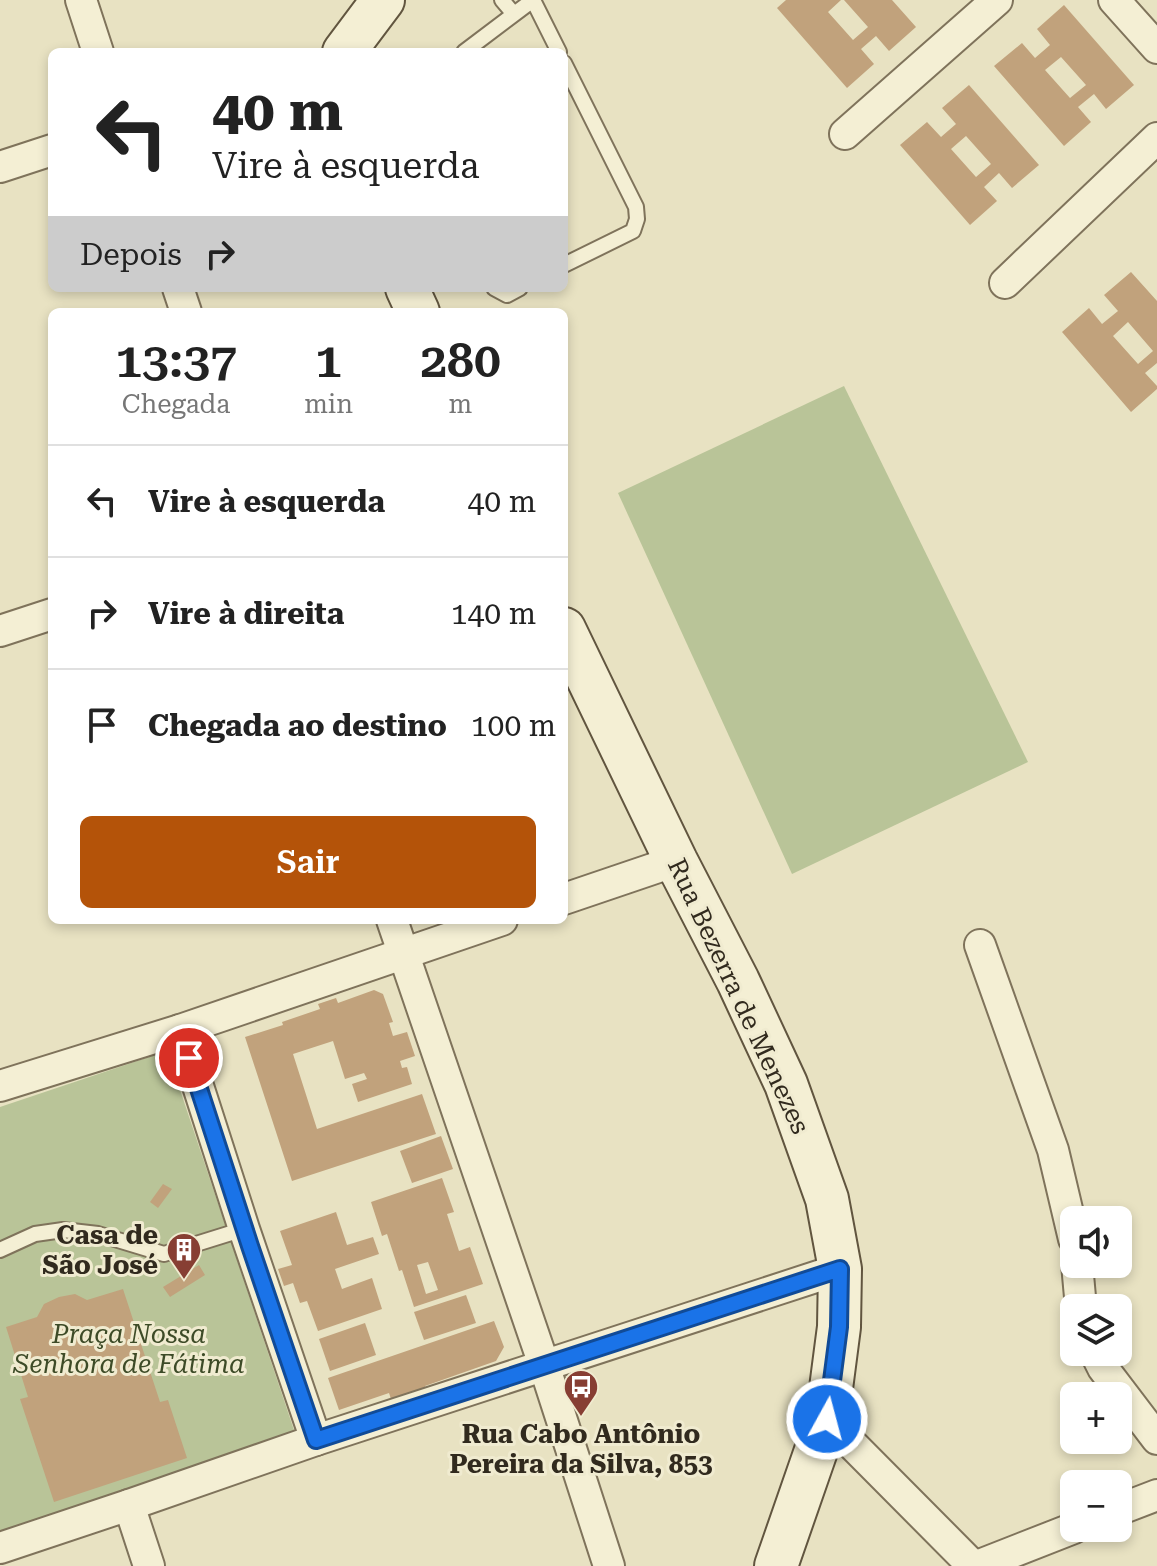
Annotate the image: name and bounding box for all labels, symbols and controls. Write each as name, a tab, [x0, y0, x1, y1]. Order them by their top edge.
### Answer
text: 40 m	[212, 78, 343, 144]
icon: left	[80, 80, 184, 184]
text: Vire à esquerda	[212, 145, 479, 187]
icon: right	[198, 232, 242, 276]
text: Depois	[80, 237, 182, 272]
text: 13:37	[115, 333, 237, 389]
text: 1	[315, 333, 342, 389]
text: 280	[420, 333, 501, 389]
text: Chegada	[122, 389, 230, 419]
text: min	[304, 389, 353, 419]
text: m	[449, 389, 472, 419]
icon: left	[80, 479, 124, 523]
text: Vire à esquerda	[148, 484, 385, 519]
text: 40 m	[467, 484, 536, 519]
icon: right	[80, 591, 124, 635]
text: Vire à direita	[148, 596, 344, 631]
text: 140 m	[451, 596, 536, 631]
icon: arrive	[80, 703, 124, 747]
text: Chegada ao destino	[148, 708, 447, 743]
text: 100 m	[471, 708, 556, 743]
button: Sair	[80, 816, 536, 908]
street label: Rua Bezerra de Menezes	[662, 854, 816, 1138]
pin	[155, 1024, 223, 1092]
icon: arrive	[167, 1036, 211, 1080]
map controls	[1060, 1206, 1132, 1542]
button: sound	[1060, 1206, 1132, 1278]
place label: Casa de São José	[42, 1220, 158, 1280]
building icon: Casa de São José	[165, 1231, 203, 1281]
button: layers	[1060, 1294, 1132, 1366]
park label: Praça Nossa Senhora de Fátima	[12, 1319, 245, 1379]
bus stop icon: Rua Cabo Antônio Pereira da Silva, 853	[562, 1368, 600, 1418]
position arrow	[785, 1377, 869, 1461]
button: +	[1060, 1382, 1132, 1454]
place label: Rua Cabo Antônio Pereira da Silva, 853	[449, 1419, 713, 1479]
button: −	[1060, 1470, 1132, 1542]

